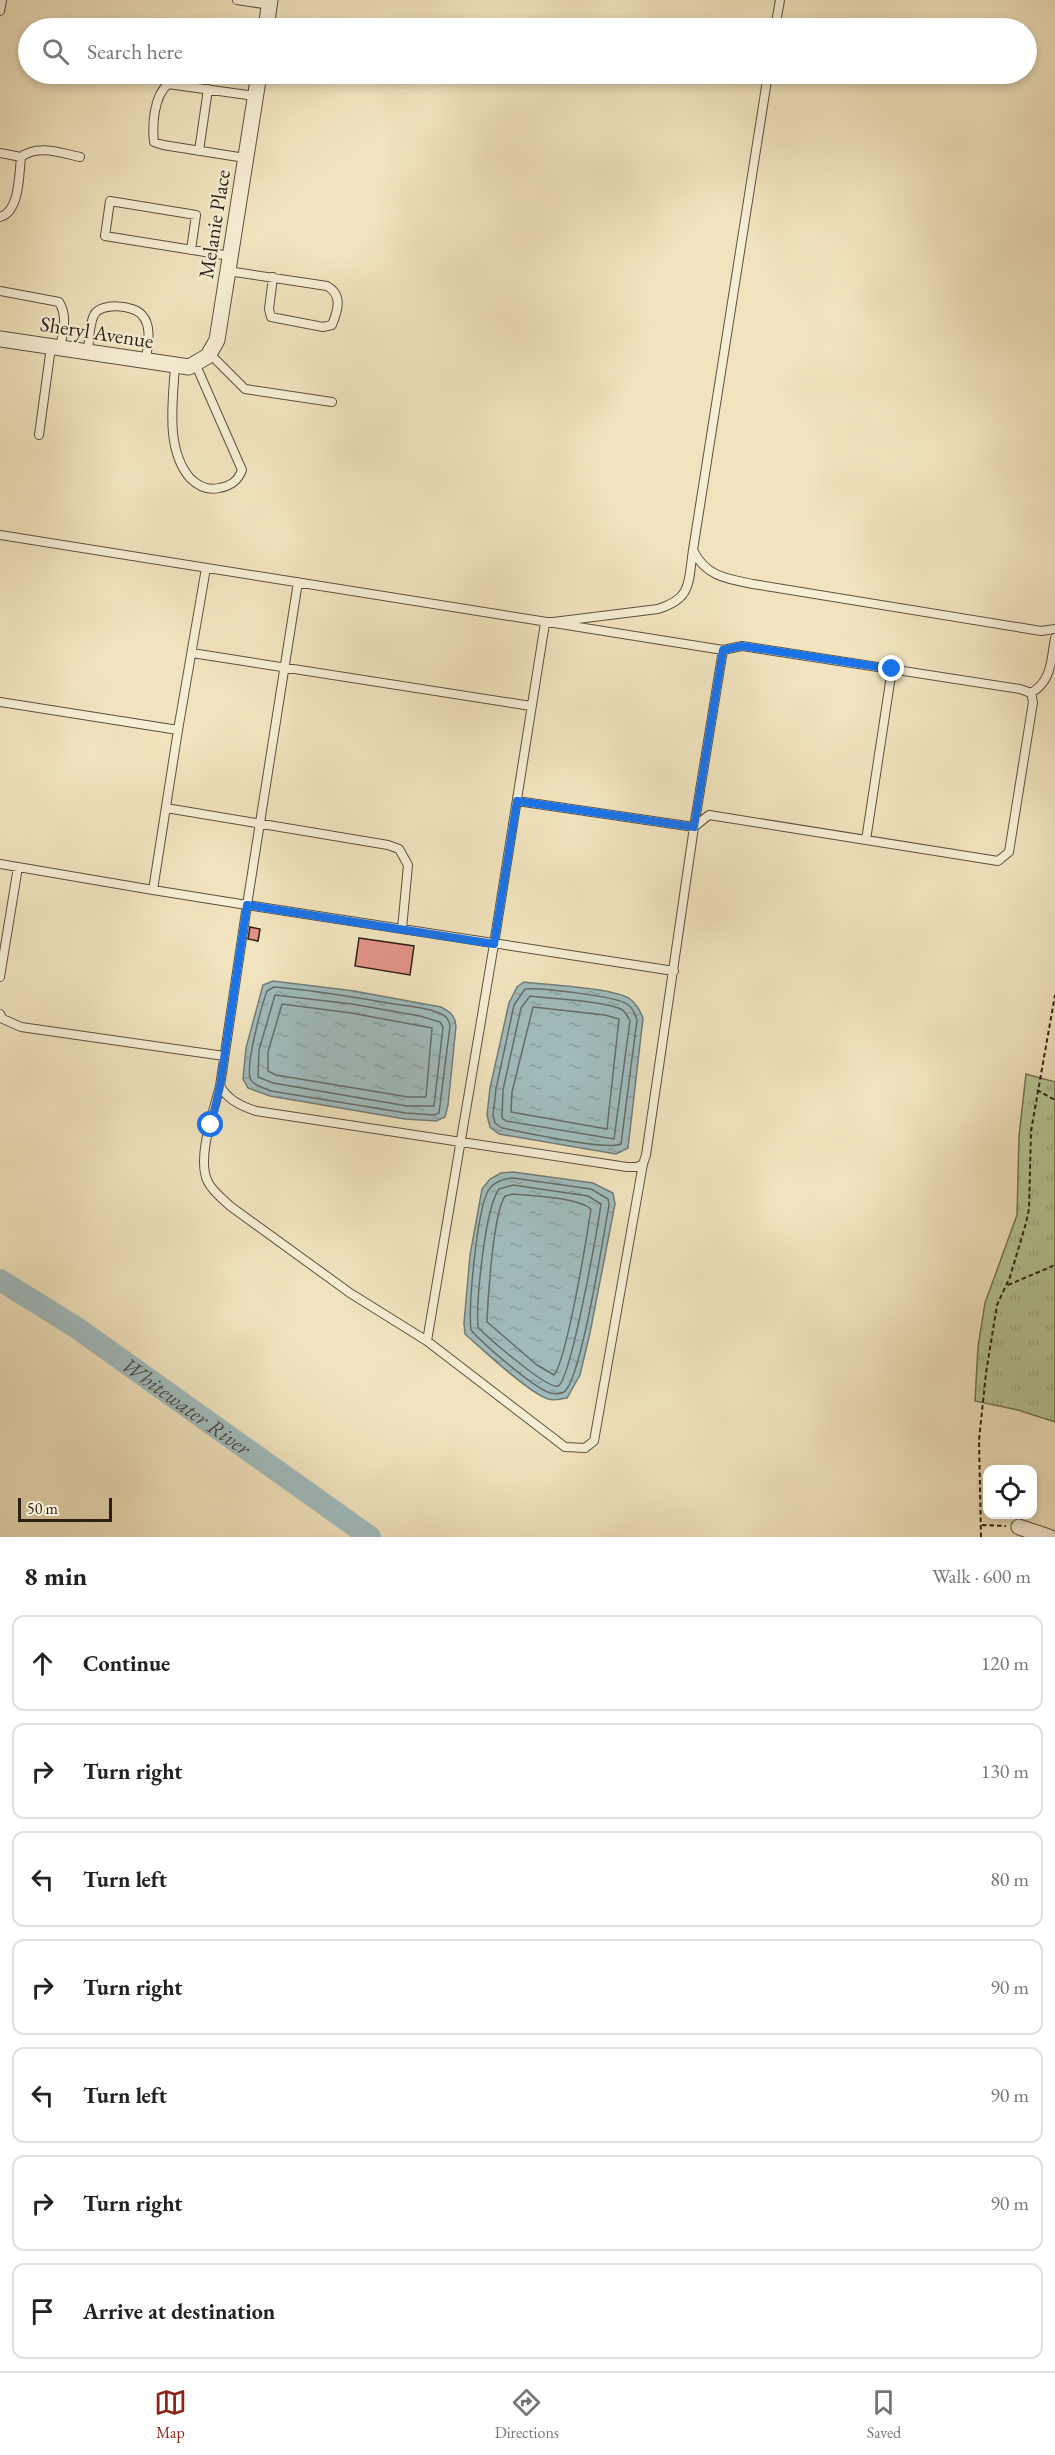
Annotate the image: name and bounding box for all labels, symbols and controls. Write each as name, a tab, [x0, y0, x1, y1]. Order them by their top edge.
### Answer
search box	[18, 18, 1037, 84]
icon: search	[39, 35, 72, 68]
text: Search here	[87, 37, 182, 66]
street label: Melanie Place	[192, 168, 236, 280]
street label: Sheryl Avenue	[38, 310, 156, 354]
route end	[878, 655, 904, 681]
route start	[197, 1111, 223, 1137]
water label: Whitewater River	[116, 1350, 258, 1463]
map controls	[983, 1465, 1037, 1519]
button: locate	[983, 1465, 1037, 1519]
scale bar	[18, 1495, 112, 1522]
text: 50 m	[27, 1498, 58, 1519]
text: 8 min	[24, 1559, 87, 1593]
text: Walk · 600 m	[932, 1563, 1031, 1589]
icon: ahead	[26, 1647, 59, 1680]
text: Continue	[83, 1649, 170, 1678]
text: 120 m	[981, 1650, 1029, 1676]
icon: right	[26, 1755, 59, 1788]
text: Turn right	[83, 1757, 182, 1786]
text: 130 m	[981, 1758, 1029, 1784]
icon: left	[26, 1863, 59, 1896]
text: Turn left	[83, 1865, 167, 1894]
text: 80 m	[990, 1866, 1029, 1892]
icon: right	[26, 1971, 59, 2004]
text: Turn right	[83, 1973, 182, 2002]
text: 90 m	[990, 1974, 1029, 2000]
icon: left	[26, 2079, 59, 2112]
text: Turn left	[83, 2081, 167, 2110]
text: 90 m	[990, 2082, 1029, 2108]
icon: right	[26, 2187, 59, 2220]
text: Turn right	[83, 2189, 182, 2218]
text: 90 m	[990, 2190, 1029, 2216]
icon: arrive	[26, 2295, 59, 2328]
text: Arrive at destination	[83, 2297, 275, 2326]
tab: Map	[154, 2386, 187, 2443]
tab: Directions	[495, 2386, 559, 2443]
tab: Saved	[867, 2386, 901, 2443]

